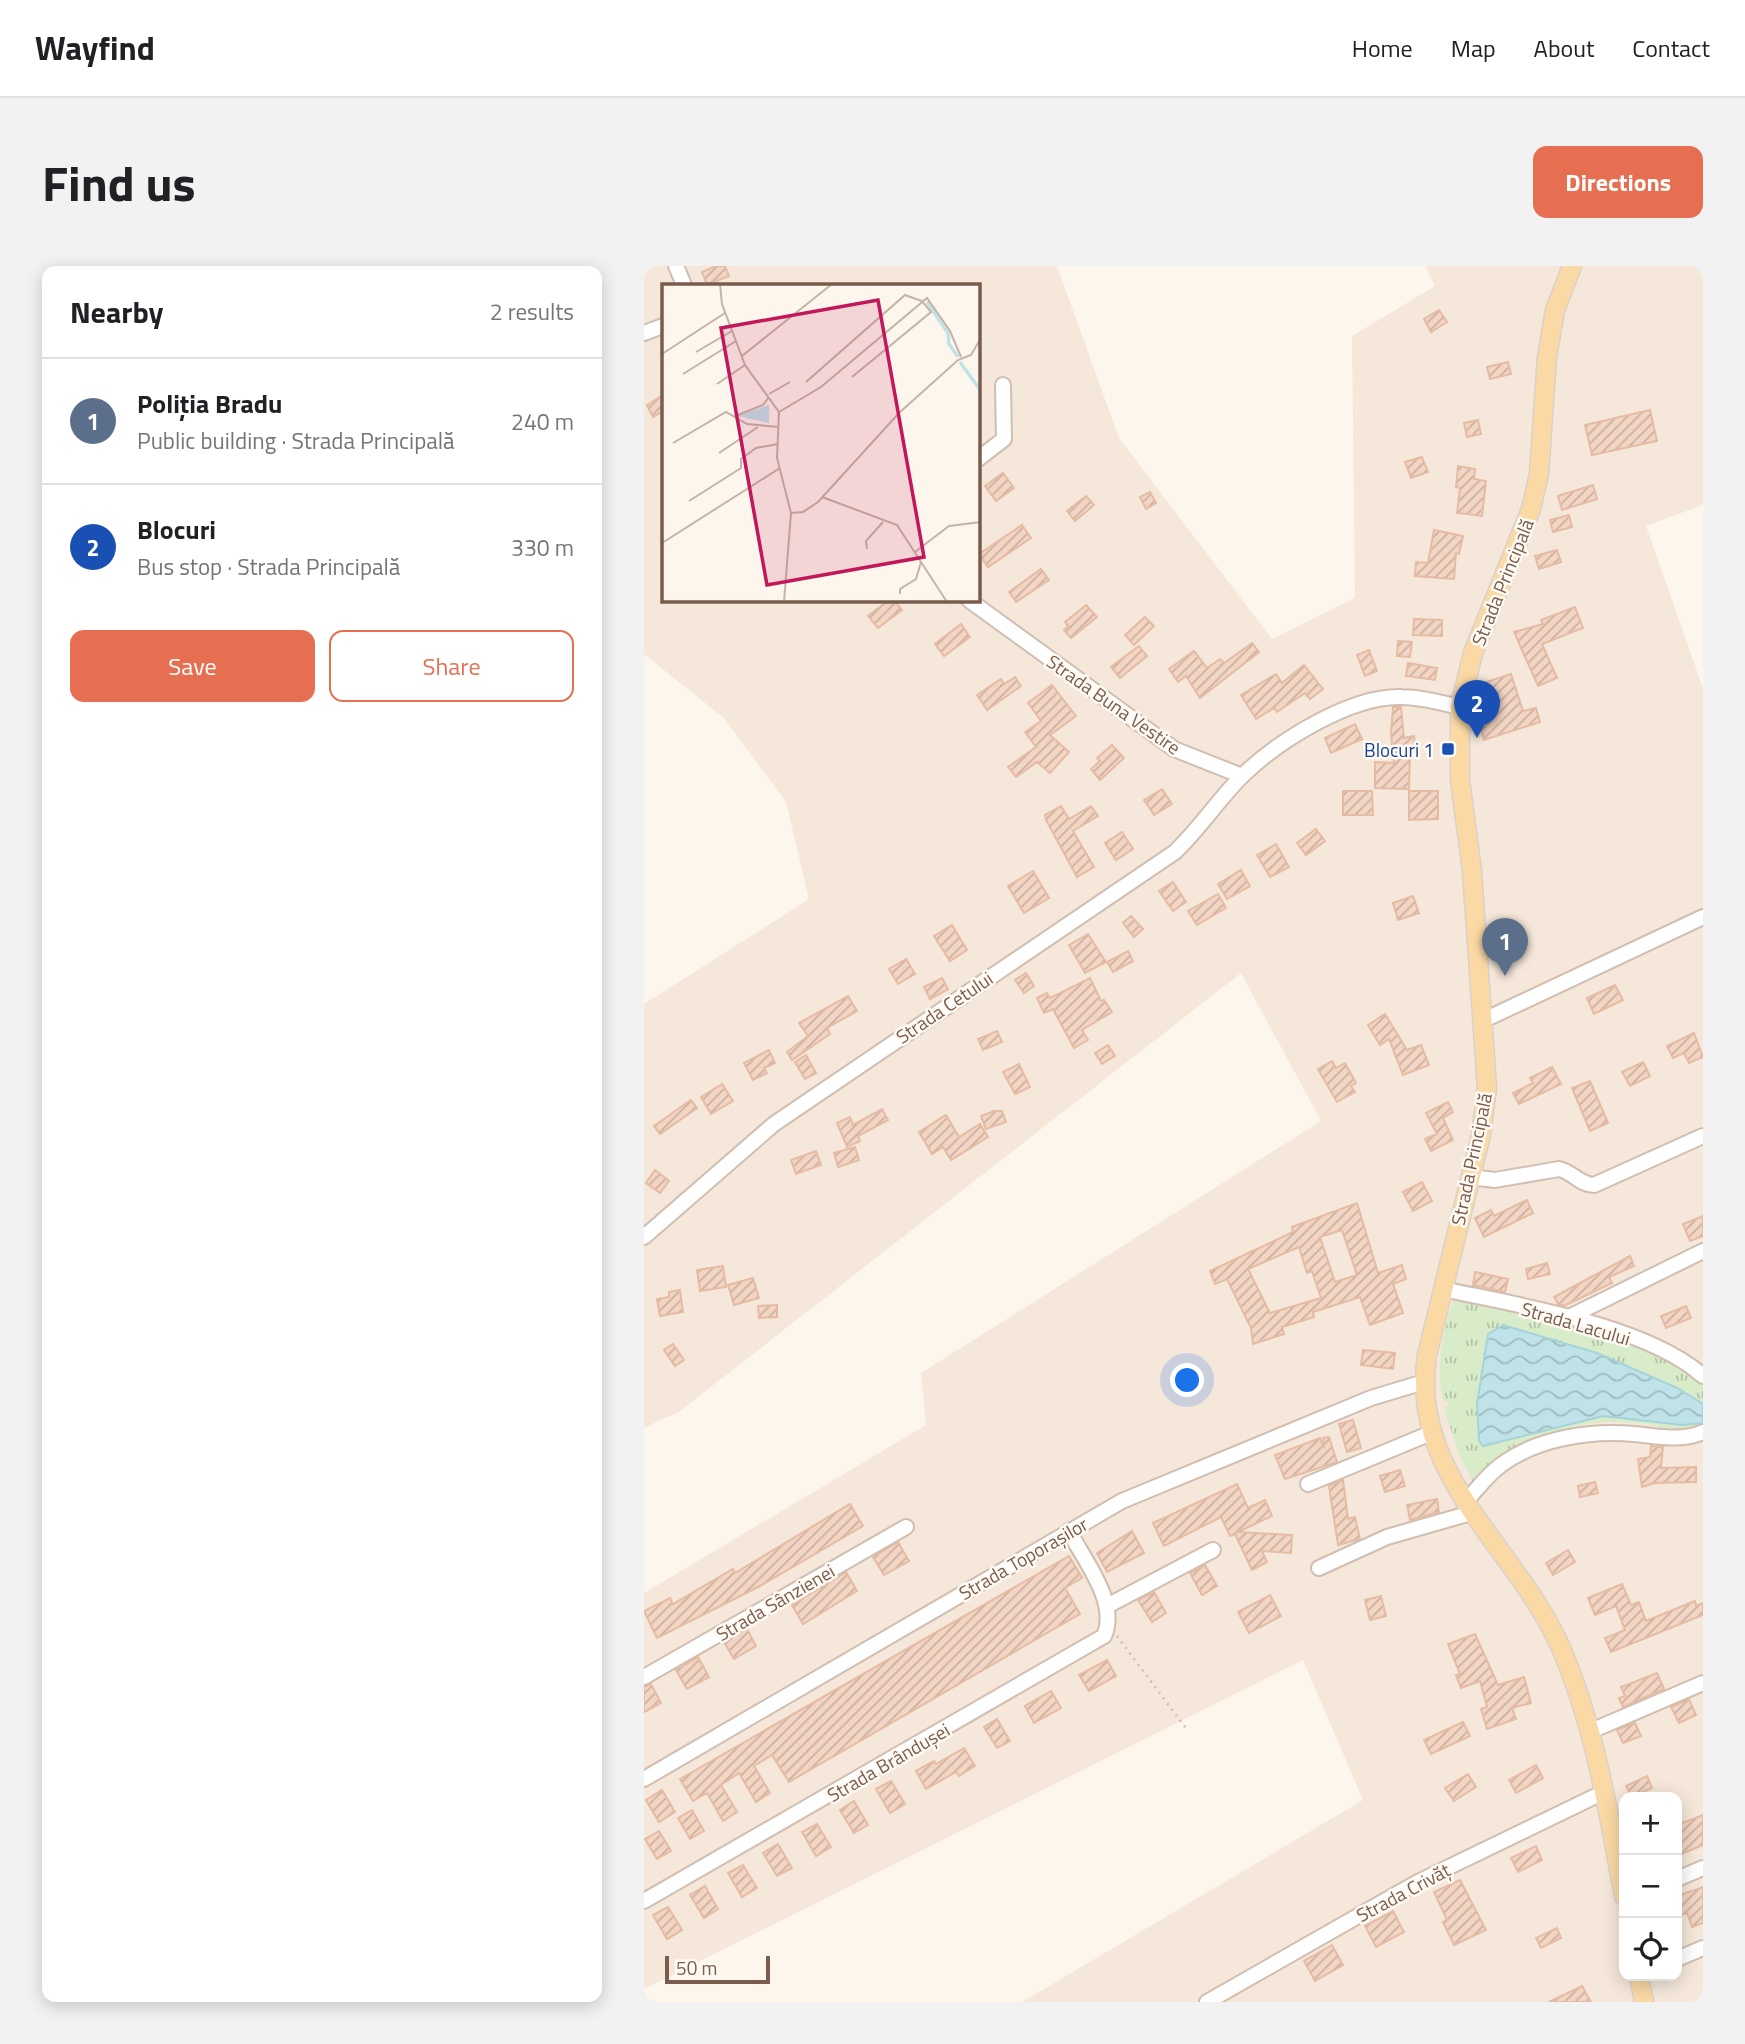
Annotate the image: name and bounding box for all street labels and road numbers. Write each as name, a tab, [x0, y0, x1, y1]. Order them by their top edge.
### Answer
street label: Strada Principală	[1463, 514, 1541, 650]
street label: Strada Buna Vestire	[1041, 647, 1187, 761]
street label: Strada Cetului	[890, 964, 998, 1050]
street label: Strada Principală	[1443, 1090, 1499, 1228]
street label: Strada Lacului	[1518, 1294, 1634, 1352]
street label: Strada Toporașilor	[953, 1509, 1093, 1607]
street label: Strada Sânzienei	[710, 1556, 840, 1648]
street label: Strada Brândușei	[821, 1715, 955, 1809]
street label: Strada Crivăț	[1351, 1855, 1455, 1929]

